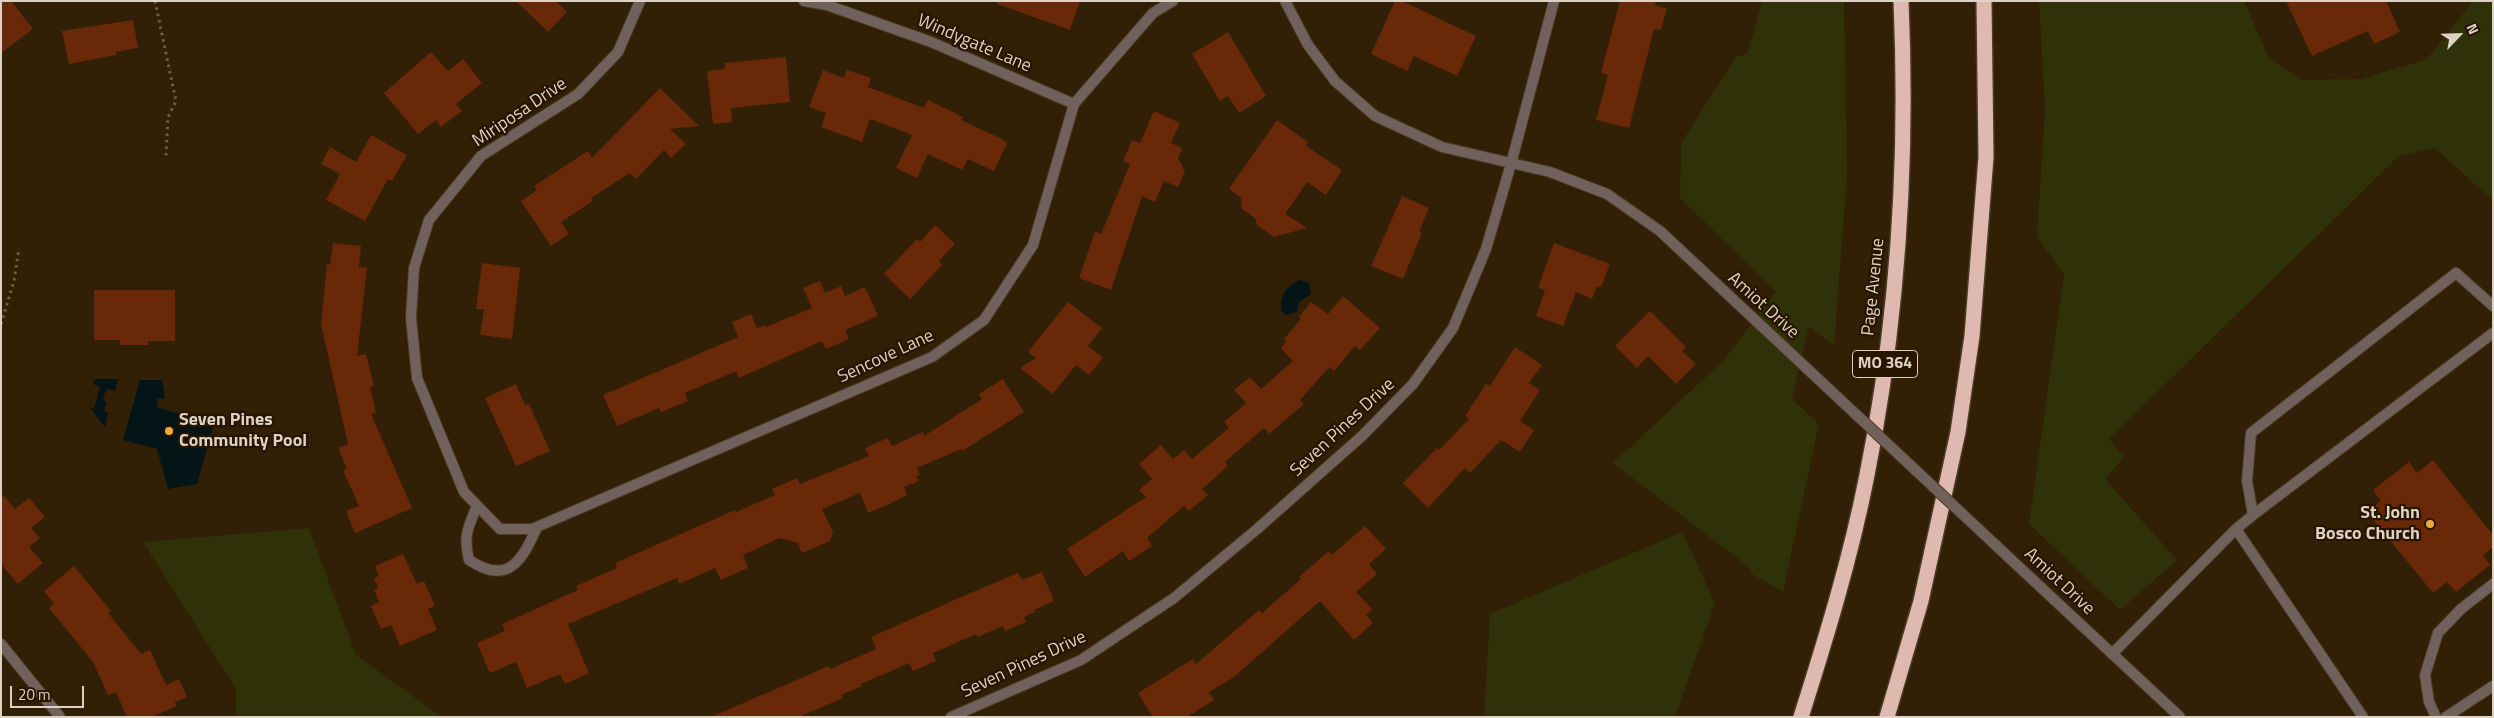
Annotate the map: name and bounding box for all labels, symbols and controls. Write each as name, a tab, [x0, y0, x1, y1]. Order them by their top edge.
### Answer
street label: Windygate Lane	[914, 10, 1034, 78]
north arrow	[2434, 10, 2484, 60]
text: N	[2462, 20, 2485, 37]
street label: Miriposa Drive	[469, 74, 571, 152]
street label: Page Avenue	[1858, 237, 1890, 337]
street label: Amiot Drive	[1723, 268, 1803, 344]
street label: Sencove Lane	[835, 325, 937, 389]
road number: MO 364	[1852, 350, 1918, 378]
street label: Seven Pines Drive	[1286, 374, 1400, 482]
place label: Seven Pines Community Pool	[179, 410, 307, 452]
marker: Seven Pines Community Pool	[163, 425, 175, 437]
place label: St. John Bosco Church	[2315, 503, 2420, 546]
marker: St. John Bosco Church	[2424, 518, 2436, 530]
street label: Amiot Drive	[2019, 544, 2099, 620]
street label: Seven Pines Drive	[958, 627, 1090, 703]
scale bar	[12, 676, 86, 708]
text: 20 m	[18, 683, 51, 706]

